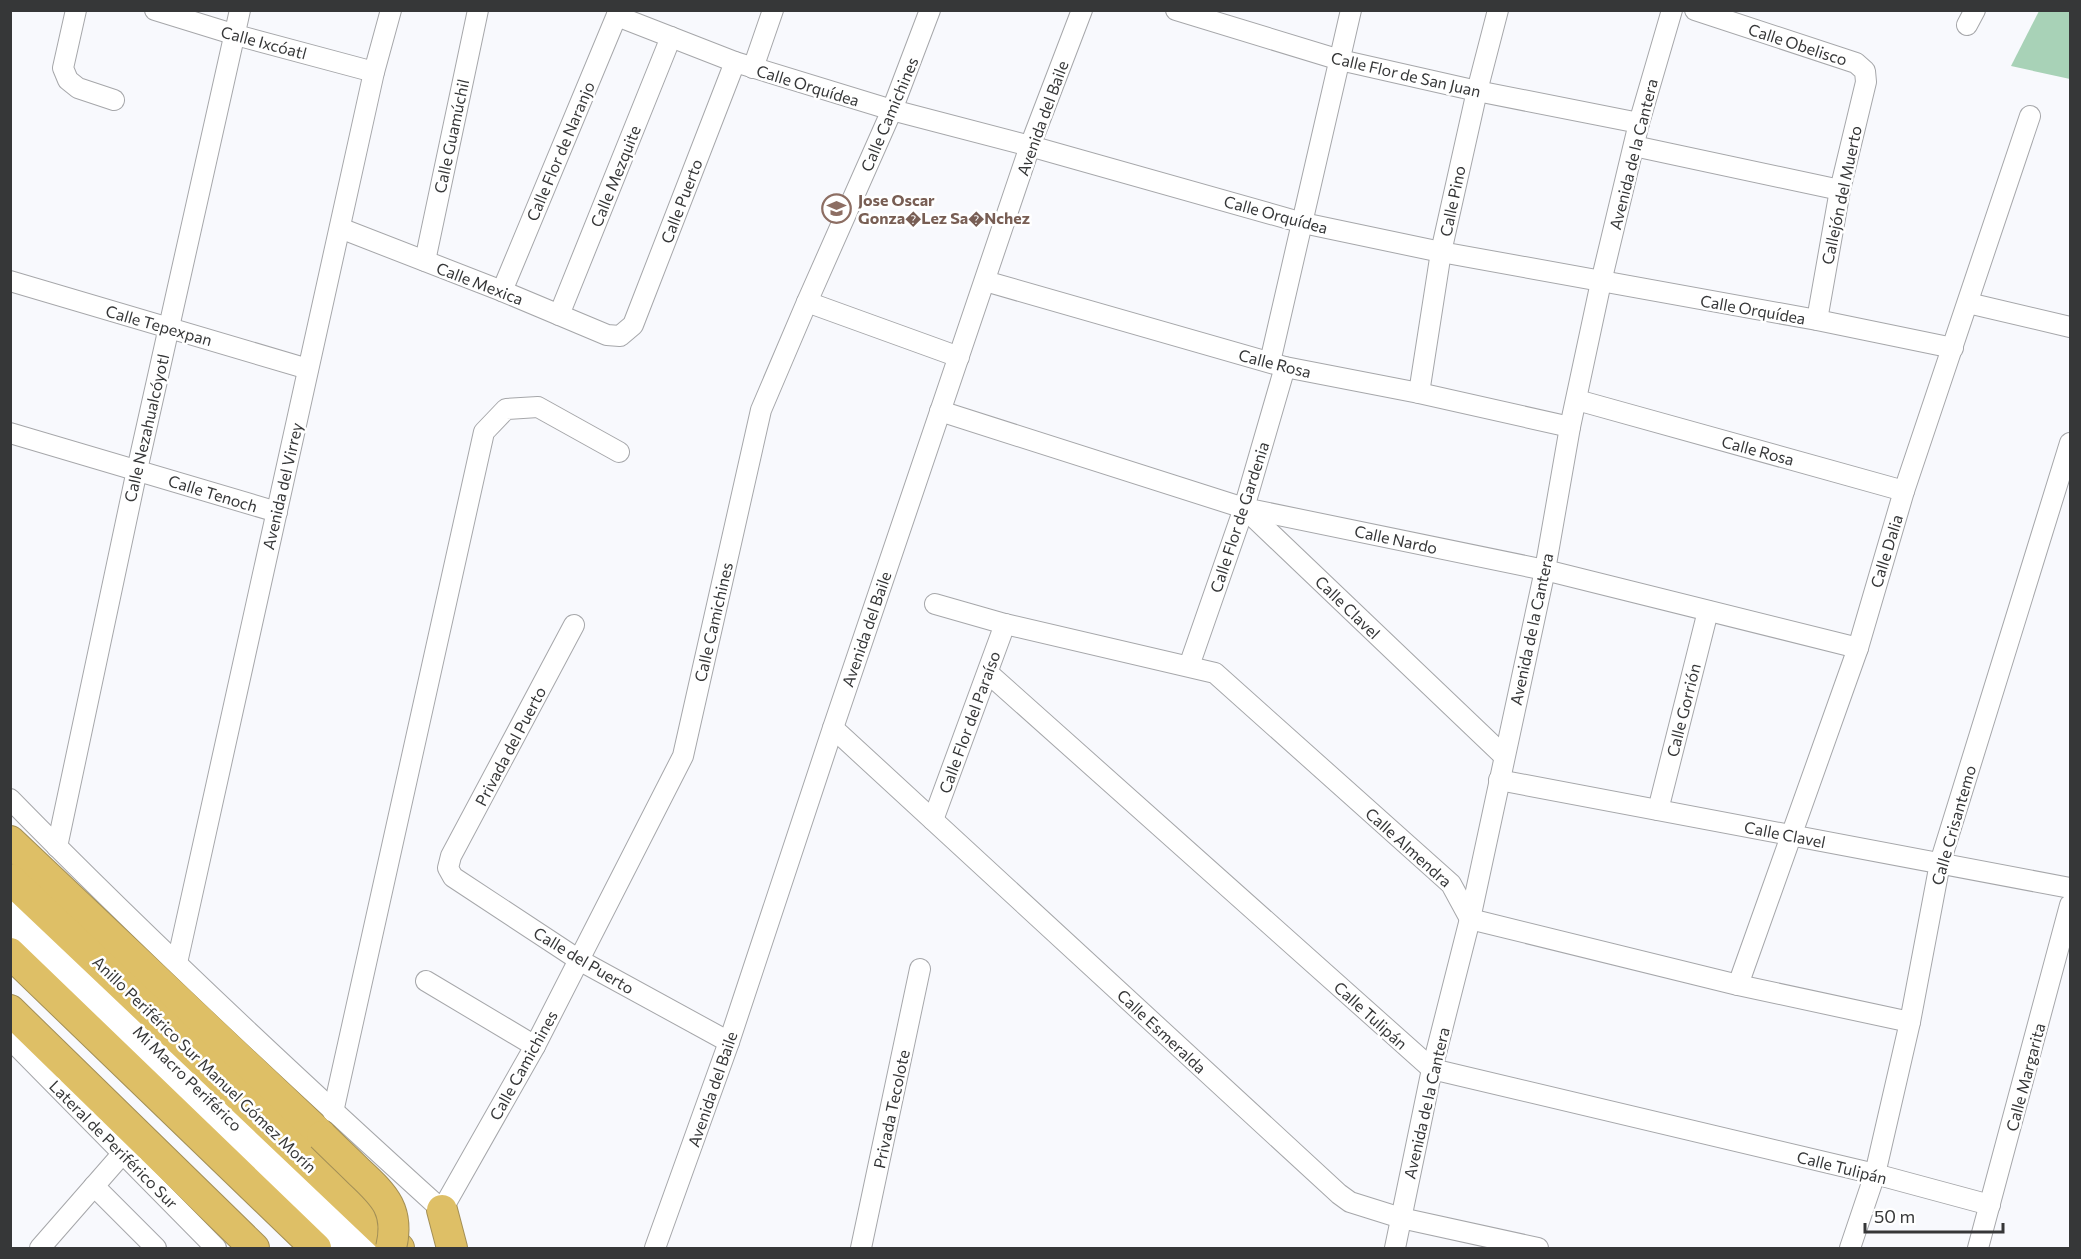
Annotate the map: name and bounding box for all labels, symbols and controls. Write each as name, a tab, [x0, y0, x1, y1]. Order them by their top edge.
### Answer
street label: Calle Obelisco	[1746, 19, 1850, 69]
street label: Calle Ixcóatl	[219, 21, 309, 63]
street label: Calle Flor de San Juan	[1329, 48, 1483, 100]
street label: Calle Camichines	[856, 54, 922, 174]
street label: Avenida del Baile	[1012, 58, 1072, 178]
street label: Calle Orquídea	[754, 60, 862, 110]
street label: Calle Guamúchil	[430, 77, 472, 195]
street label: Avenida de la Cantera	[1605, 77, 1661, 231]
street label: Calle Flor de Naranjo	[522, 78, 598, 224]
street label: Calle Mezquite	[586, 122, 644, 230]
street label: Callejón del Muerto	[1817, 124, 1865, 266]
street label: Calle Puerto	[656, 156, 706, 246]
street label: Calle Pino	[1435, 164, 1469, 238]
place label: Jose Oscar Gonza�Lez Sa�Nchez	[858, 190, 1030, 227]
street label: Calle Orquídea	[1222, 191, 1330, 237]
school or university icon: Jose Oscar Gonza�Lez Sa�Nchez	[821, 192, 853, 224]
street label: Calle Mexica	[434, 258, 526, 308]
street label: Calle Orquídea	[1699, 290, 1807, 328]
street label: Calle Tepexpan	[104, 301, 214, 349]
street label: Calle Rosa	[1237, 345, 1313, 381]
street label: Calle Nezahualcóyotl	[120, 352, 172, 504]
street label: Avenida del Virrey	[258, 421, 306, 551]
street label: Calle Rosa	[1720, 431, 1796, 469]
street label: Calle Flor de Gardenia	[1206, 439, 1272, 595]
street label: Calle Tenoch	[166, 470, 260, 516]
street label: Calle Dalia	[1866, 512, 1906, 590]
street label: Calle Nardo	[1353, 521, 1439, 557]
street label: Avenida de la Cantera	[1506, 551, 1556, 707]
street label: Calle Camichines	[690, 560, 736, 684]
street label: Avenida del Baile	[837, 569, 895, 689]
street label: Calle Clavel	[1312, 571, 1384, 643]
street label: Calle Flor del Paraíso	[934, 648, 1004, 796]
street label: Calle Gorrión	[1662, 661, 1704, 759]
street label: Privada del Puerto	[471, 683, 549, 809]
street label: Calle Crisantemo	[1927, 763, 1979, 887]
street label: Calle Almendra	[1362, 803, 1456, 891]
street label: Calle Clavel	[1743, 817, 1827, 851]
street label: Calle del Puerto	[530, 923, 638, 997]
street label: Anillo Periférico Sur Manuel Gómez Morín	[89, 952, 321, 1176]
street label: Calle Tulipán	[1330, 977, 1412, 1053]
street label: Calle Esmeralda	[1114, 985, 1210, 1077]
street label: Calle Camichines	[485, 1007, 561, 1123]
street label: Mi Macro Periférico	[130, 1021, 246, 1135]
street label: Calle Margarita	[2001, 1021, 2049, 1133]
street label: Avenida de la Cantera	[1399, 1025, 1453, 1181]
street label: Avenida del Baile	[683, 1029, 741, 1149]
street label: Privada Tecolote	[869, 1048, 913, 1170]
street label: Lateral de Periférico Sur	[46, 1076, 183, 1213]
street label: Calle Tulipán	[1795, 1147, 1889, 1187]
scale bar	[1865, 1196, 2003, 1234]
text: 50 m	[1874, 1205, 1915, 1227]

